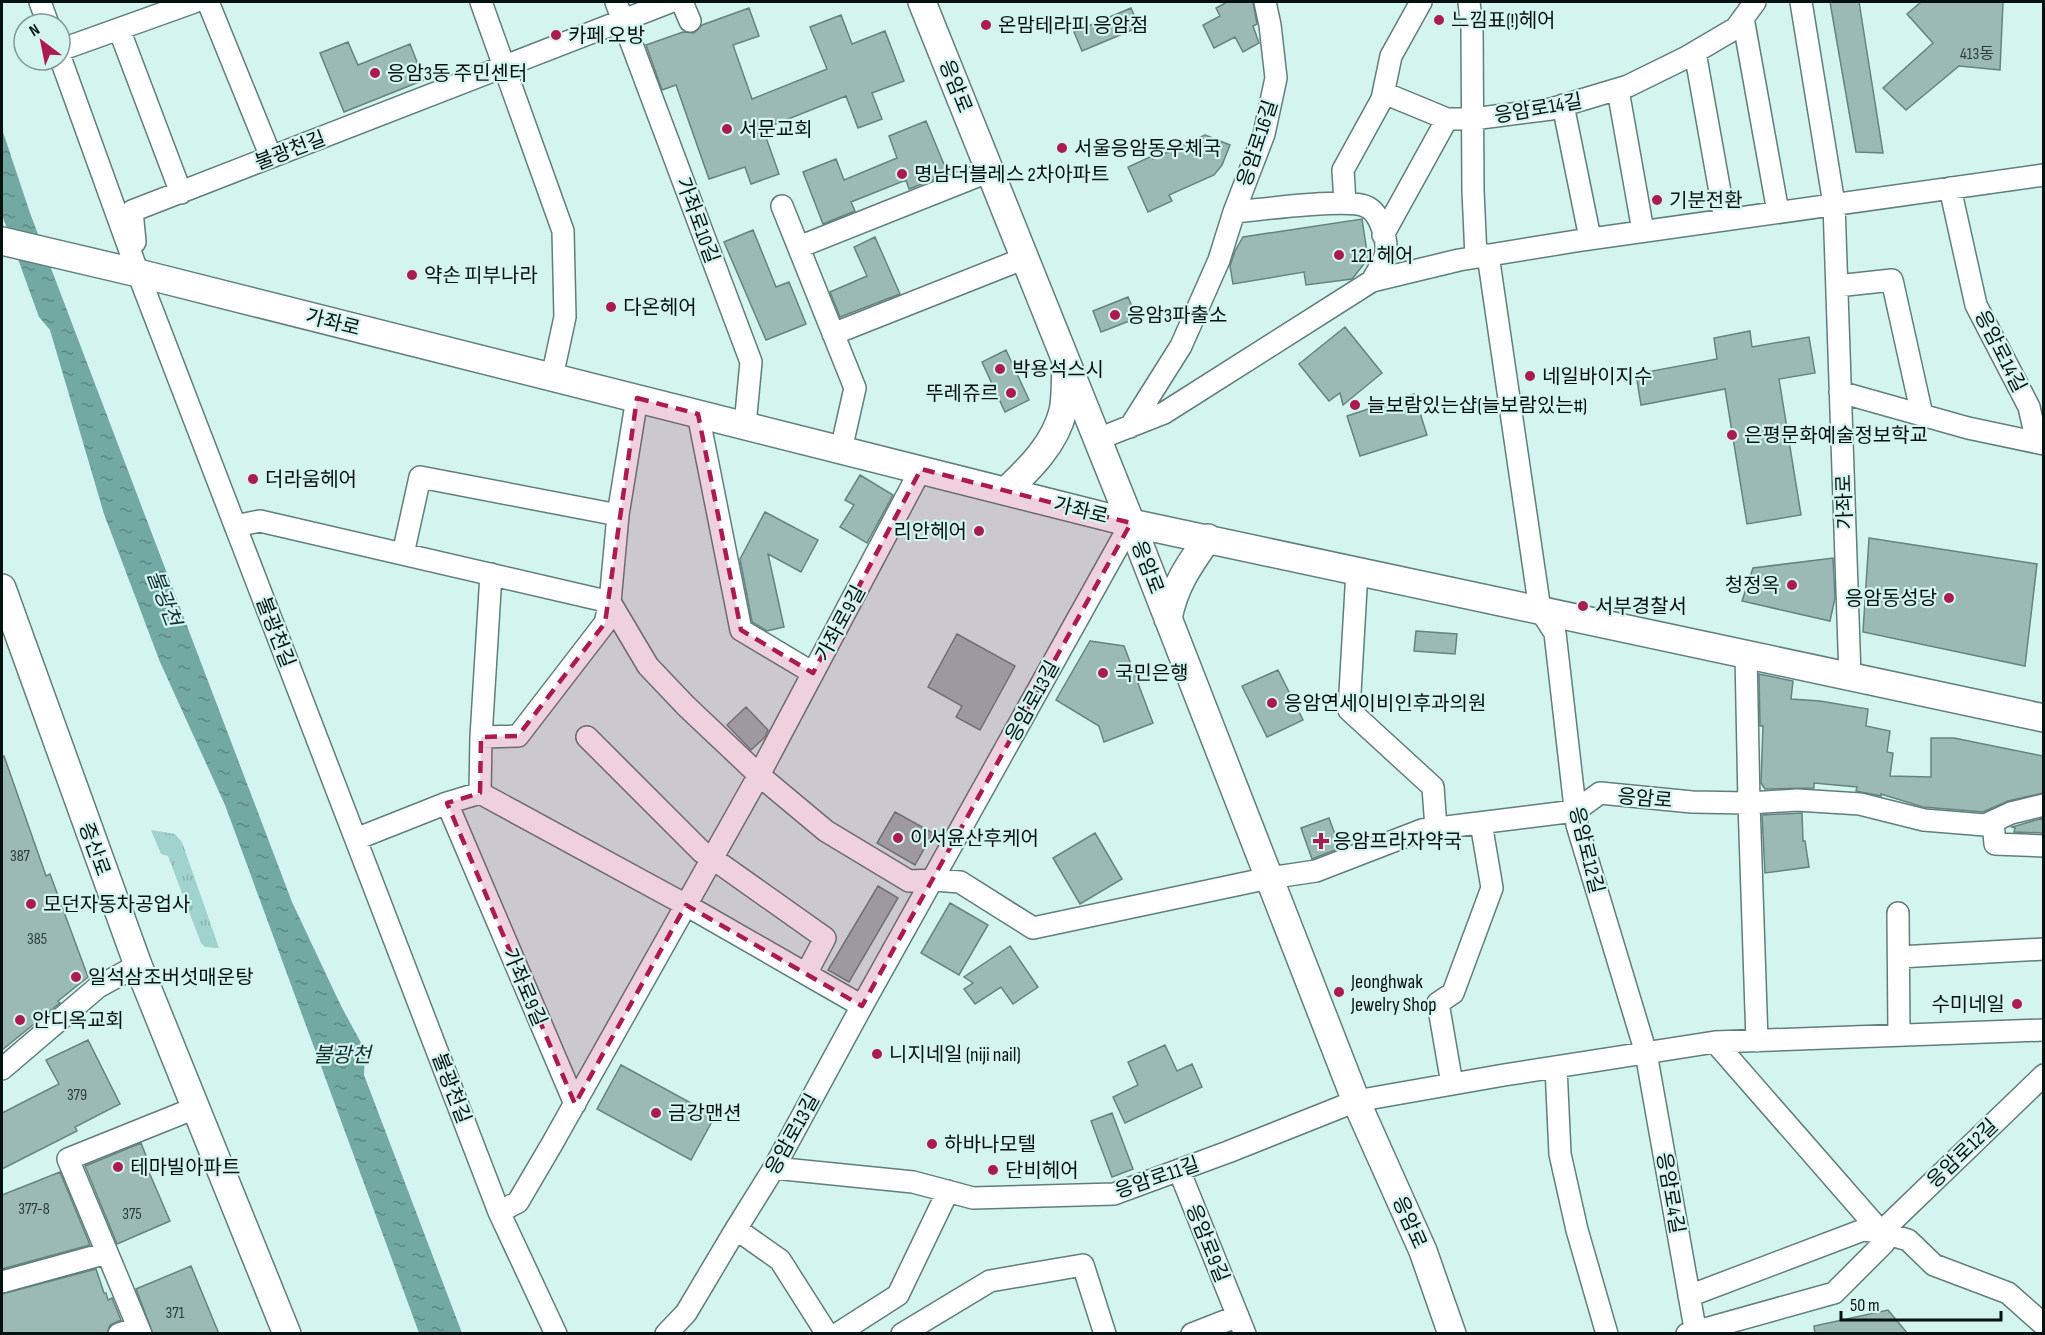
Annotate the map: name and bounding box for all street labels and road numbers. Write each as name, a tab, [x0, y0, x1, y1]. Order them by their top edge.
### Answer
street label: 응암로	[934, 56, 977, 116]
street label: 응암로14길	[1492, 89, 1584, 129]
street label: 응암로16길	[1233, 97, 1283, 190]
street label: 불광천길	[252, 127, 329, 175]
street label: 가좌로10길	[670, 174, 724, 267]
street label: 가좌로	[303, 305, 362, 341]
street label: 응암로14길	[1969, 306, 2031, 397]
street label: 가좌로	[1832, 474, 1858, 530]
street label: 가좌로	[1051, 493, 1110, 529]
street label: 응암로	[1126, 537, 1168, 597]
street label: 가좌로9길	[811, 581, 871, 666]
street label: 불광천길	[251, 594, 299, 671]
street label: 응암로13길	[1001, 657, 1065, 746]
street label: 응암로	[1616, 785, 1673, 813]
street label: 응암로12길	[1564, 804, 1608, 896]
street label: 증산로	[73, 819, 115, 879]
street label: 가좌로9길	[497, 945, 551, 1030]
street label: 불광천길	[427, 1050, 475, 1127]
street label: 응암로13길	[761, 1090, 825, 1179]
street label: 응암로12길	[1922, 1114, 2003, 1193]
street label: 응암로4길	[1651, 1151, 1689, 1236]
street label: 응암로11길	[1112, 1152, 1203, 1204]
street label: 응암로	[1387, 1192, 1431, 1253]
street label: 응암로9길	[1180, 1201, 1234, 1286]

